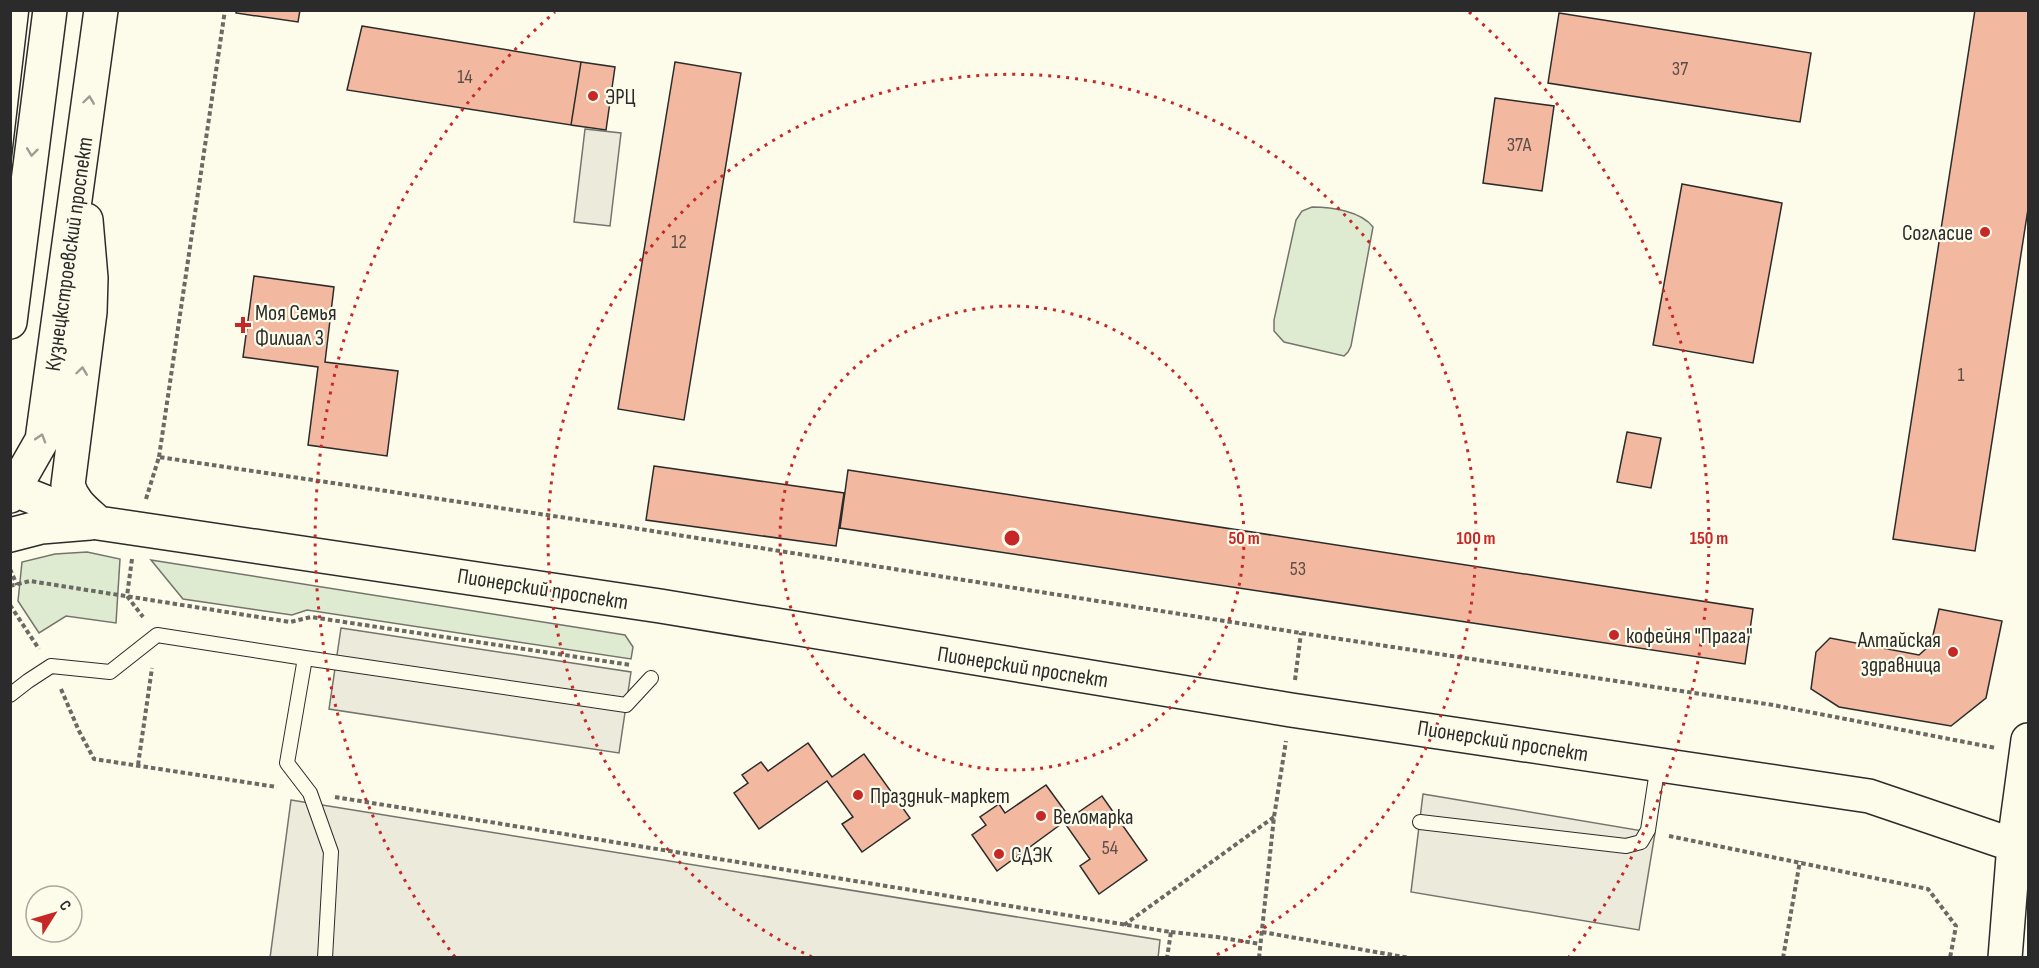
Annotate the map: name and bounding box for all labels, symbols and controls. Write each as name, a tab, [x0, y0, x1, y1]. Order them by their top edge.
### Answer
house number: 37	[1672, 57, 1688, 81]
house number: 14	[457, 65, 473, 89]
place label: ЭРЦ	[605, 84, 636, 111]
marker: ЭРЦ	[586, 89, 600, 103]
one-way arrow	[82, 95, 94, 104]
house number: 37А	[1507, 133, 1532, 157]
street label: Кузнецкстроевский проспект	[40, 135, 99, 373]
one-way arrow	[27, 147, 39, 156]
place label: Согласие	[1902, 220, 1973, 247]
marker: Согласие	[1978, 225, 1992, 239]
house number: 12	[671, 230, 687, 254]
place label: Моя Семья Филиал 3	[255, 300, 337, 352]
marker: Моя Семья Филиал 3	[236, 318, 250, 332]
house number: 1	[1958, 363, 1965, 387]
one-way arrow	[76, 367, 88, 376]
one-way arrow	[34, 433, 46, 444]
centre of rings	[1002, 528, 1022, 548]
text: 50 m	[1228, 528, 1260, 549]
text: 100 m	[1457, 528, 1496, 549]
text: 150 m	[1690, 528, 1728, 549]
house number: 53	[1290, 557, 1306, 581]
street label: Пионерский проспект	[455, 563, 630, 616]
place label: кофейня "Прага"	[1626, 623, 1753, 650]
place label: Алтайская здравница	[1857, 627, 1941, 679]
marker: кофейня "Прага"	[1607, 628, 1621, 642]
street label: Пионерский проспект	[935, 641, 1110, 694]
marker: Алтайская здравница	[1946, 645, 1960, 659]
street label: Пионерский проспект	[1415, 715, 1590, 768]
place label: Праздник-маркет	[870, 783, 1010, 810]
marker: Праздник-маркет	[851, 788, 865, 802]
place label: Веломарка	[1053, 804, 1134, 831]
marker: Веломарка	[1034, 809, 1048, 823]
house number: 54	[1102, 836, 1118, 860]
place label: СДЭК	[1011, 842, 1052, 869]
marker: СДЭК	[992, 847, 1006, 861]
north arrow	[24, 884, 84, 944]
text: С	[55, 897, 75, 915]

